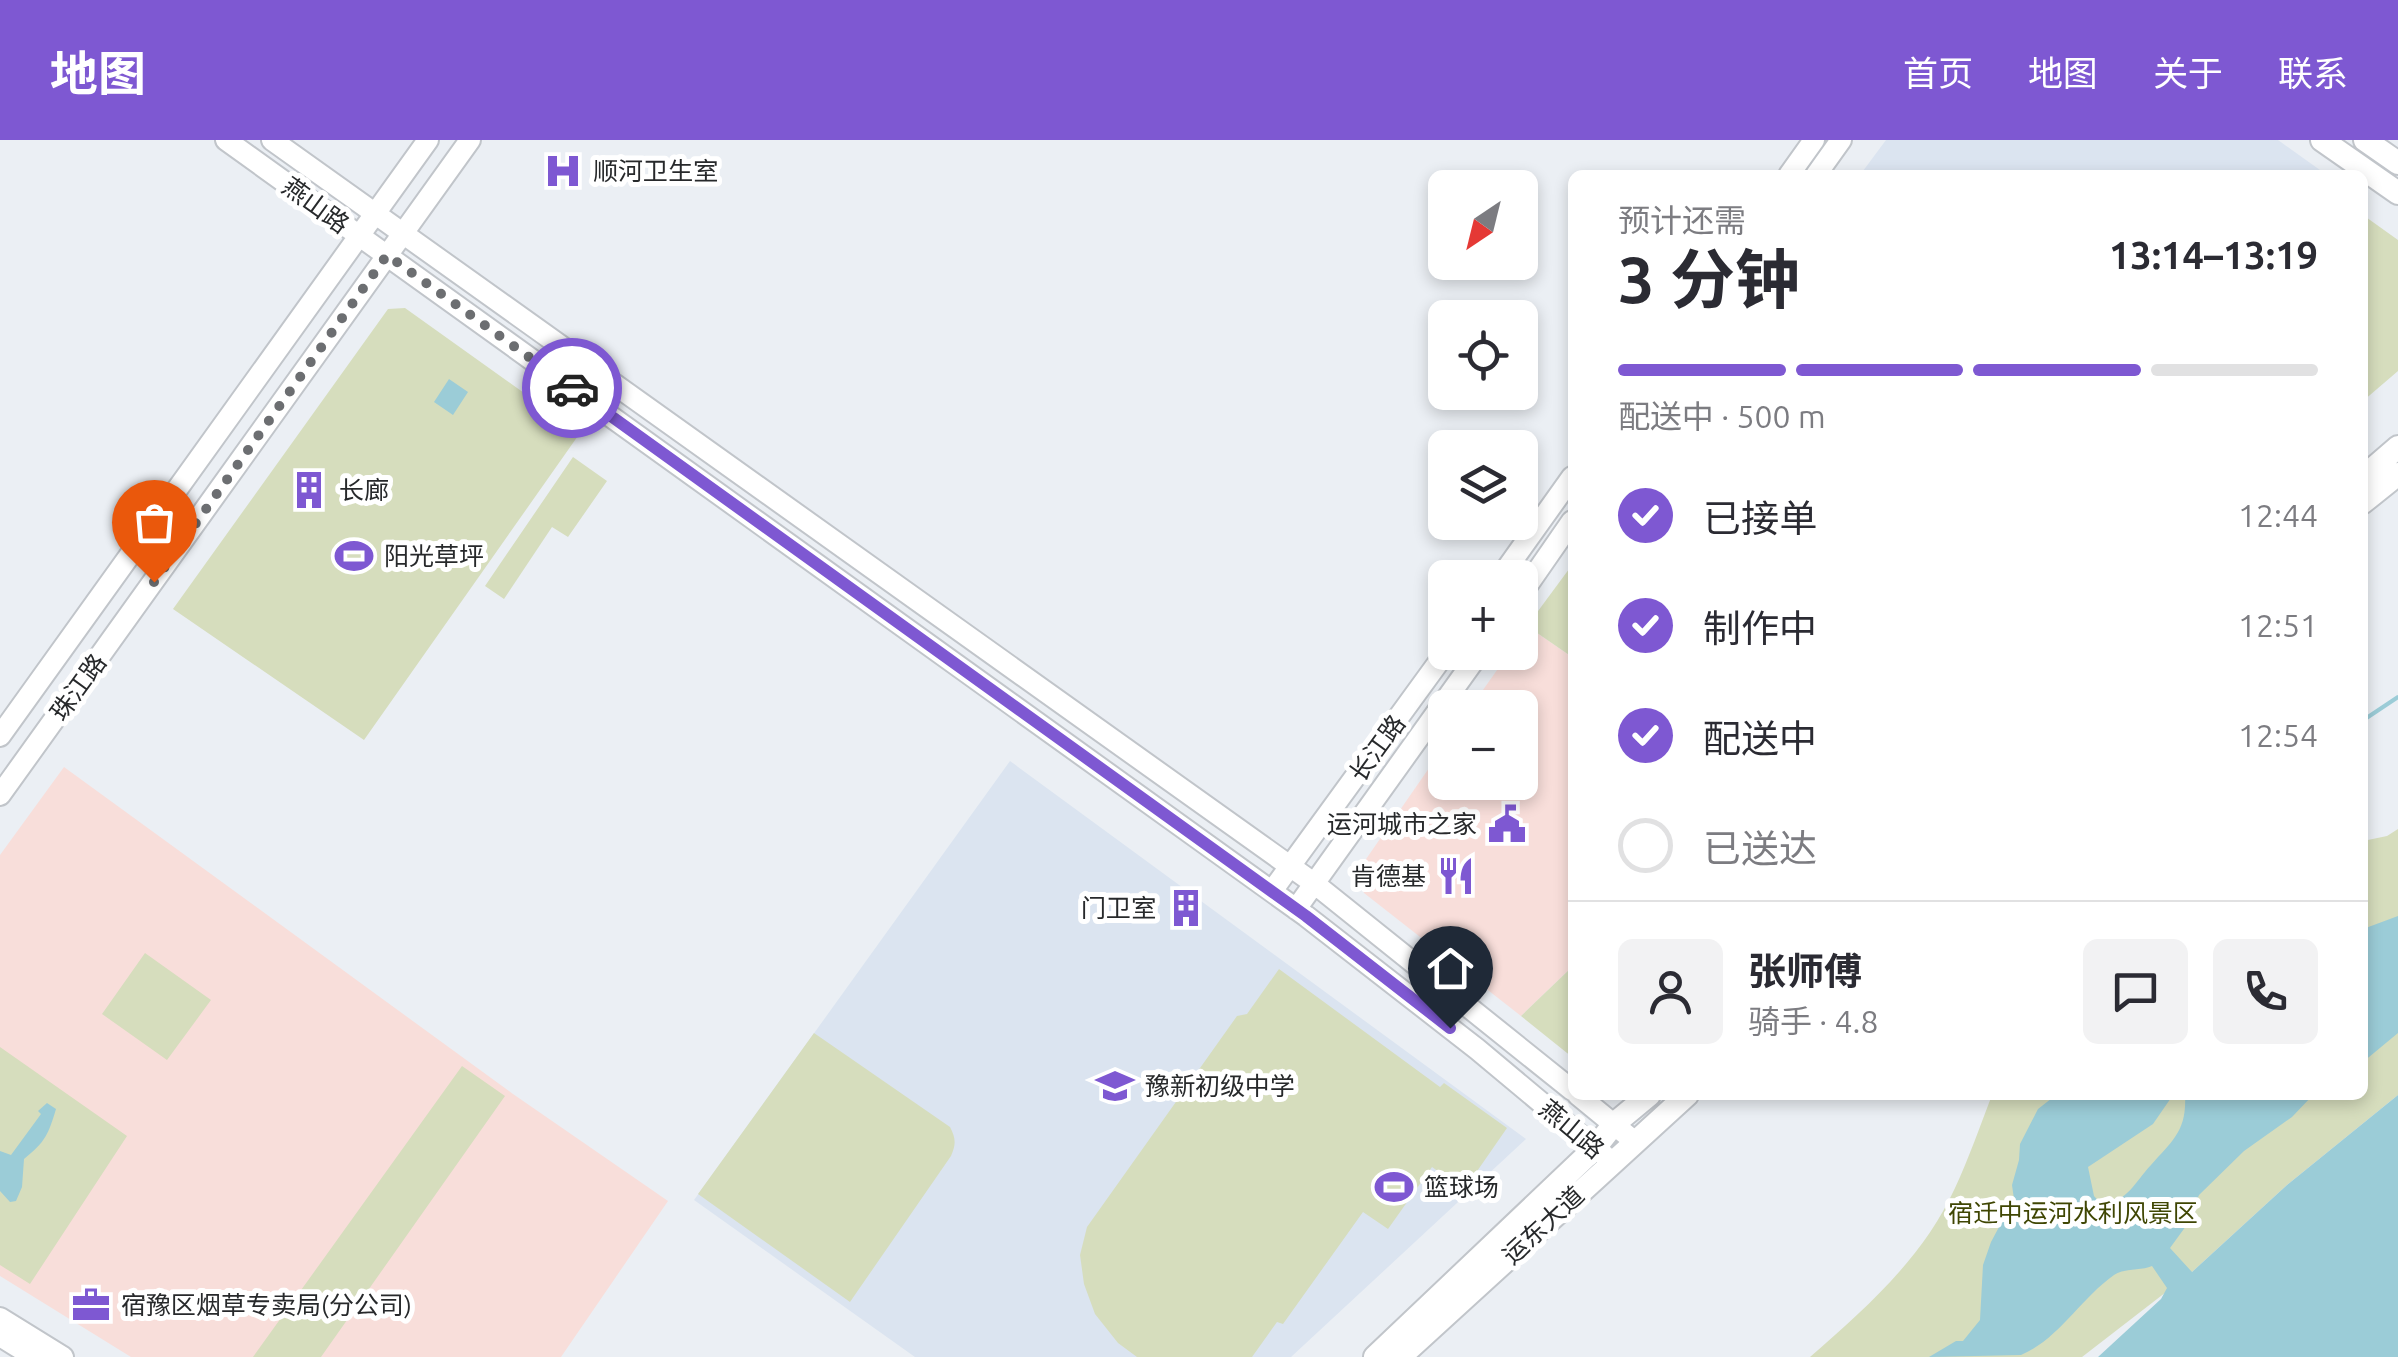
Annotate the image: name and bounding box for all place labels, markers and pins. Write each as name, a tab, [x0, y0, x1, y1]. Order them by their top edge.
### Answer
hospital icon: 顺河卫生室	[542, 150, 584, 192]
place label: 顺河卫生室	[593, 157, 718, 185]
building icon: 长廊	[288, 469, 330, 511]
place label: 长廊	[339, 476, 389, 504]
pin	[112, 480, 197, 583]
sports icon: 阳光草坪	[333, 535, 375, 577]
place label: 阳光草坪	[384, 542, 484, 570]
public building icon: 运河城市之家	[1486, 803, 1528, 845]
place label: 运河城市之家	[1327, 810, 1477, 838]
restaurant icon: 肯德基	[1435, 855, 1477, 897]
place label: 肯德基	[1351, 862, 1426, 890]
building icon: 门卫室	[1165, 887, 1207, 929]
place label: 门卫室	[1081, 894, 1156, 922]
pin	[1408, 926, 1493, 1029]
school or university icon: 豫新初级中学	[1094, 1065, 1136, 1107]
place label: 豫新初级中学	[1145, 1072, 1295, 1100]
sports icon: 篮球场	[1373, 1166, 1415, 1208]
place label: 篮球场	[1424, 1173, 1499, 1201]
office icon: 宿豫区烟草专卖局(分公司)	[70, 1284, 112, 1326]
place label: 宿豫区烟草专卖局(分公司)	[121, 1291, 412, 1319]

